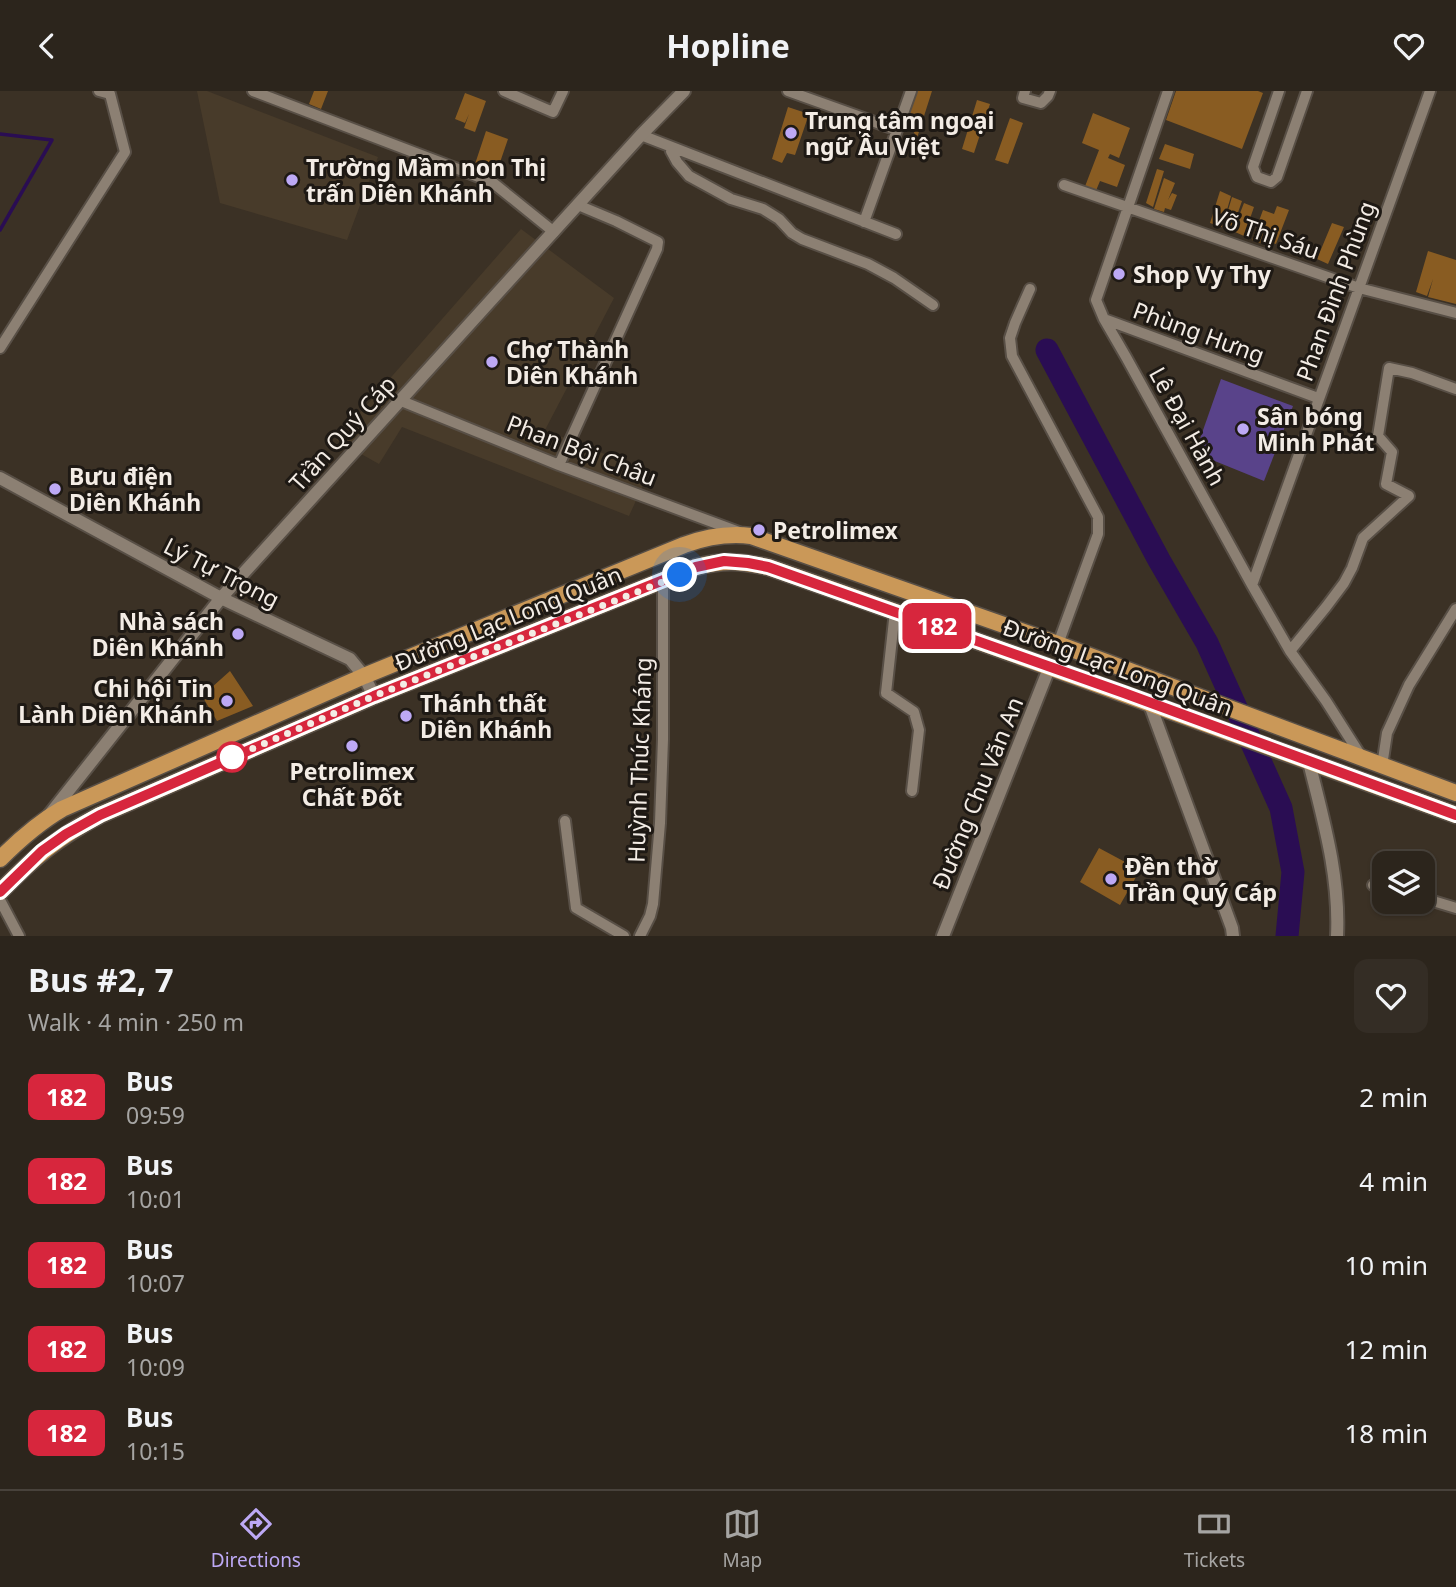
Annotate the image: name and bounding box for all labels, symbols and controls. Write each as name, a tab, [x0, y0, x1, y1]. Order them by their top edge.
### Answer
text: Hopline	[666, 24, 790, 67]
icon: back	[28, 27, 66, 65]
icon: heart	[1390, 27, 1428, 65]
place label: Trung tâm ngoại ngữ Âu Việt	[805, 104, 995, 162]
marker: Trung tâm ngoại ngữ Âu Việt	[783, 125, 799, 141]
place label: Trường Mầm non Thị trấn Diên Khánh	[306, 151, 546, 209]
marker: Trường Mầm non Thị trấn Diên Khánh	[284, 172, 300, 188]
street label: Phan Đình Phùng	[1288, 197, 1382, 385]
street label: Võ Thị Sáu	[1208, 200, 1324, 266]
place label: Shop Vy Thy	[1133, 258, 1272, 290]
marker: Shop Vy Thy	[1111, 266, 1127, 282]
street label: Phùng Hưng	[1129, 293, 1269, 371]
place label: Chợ Thành Diên Khánh	[506, 333, 638, 391]
marker: Chợ Thành Diên Khánh	[484, 354, 500, 370]
street label: Lê Đại Hành	[1142, 361, 1234, 491]
street label: Trần Quý Cáp	[282, 368, 402, 498]
place label: Sân bóng Minh Phát	[1257, 400, 1374, 458]
street label: Phan Bội Châu	[503, 407, 661, 493]
marker: Sân bóng Minh Phát	[1235, 421, 1251, 437]
place label: Bưu điện Diên Khánh	[69, 460, 201, 518]
marker: Bưu điện Diên Khánh	[47, 481, 63, 497]
place label: Petrolimex	[773, 514, 899, 546]
marker: Petrolimex	[751, 522, 767, 538]
street label: Lý Tự Trọng	[159, 529, 285, 615]
your location	[662, 557, 697, 592]
street label: Đường Lạc Long Quân	[390, 558, 626, 678]
line badge: 182	[897, 603, 977, 649]
place label: Nhà sách Diên Khánh	[92, 605, 224, 663]
text: 182	[916, 609, 958, 642]
street label: Đường Lạc Long Quân	[999, 611, 1237, 723]
marker: Nhà sách Diên Khánh	[230, 626, 246, 642]
street label: Huỳnh Thúc Kháng	[619, 657, 659, 863]
place label: Chi hội Tin Lành Diên Khánh	[18, 672, 213, 730]
place label: Thánh thất Diên Khánh	[420, 687, 552, 745]
street label: Đường Chu Văn An	[924, 692, 1030, 894]
marker: Chi hội Tin Lành Diên Khánh	[219, 693, 235, 709]
marker: Thánh thất Diên Khánh	[398, 708, 414, 724]
marker: Petrolimex Chất Đốt	[344, 738, 360, 754]
unlabelled marker	[217, 742, 247, 772]
place label: Petrolimex Chất Đốt	[290, 755, 415, 813]
place label: Đền thờ Trần Quý Cáp	[1125, 850, 1277, 908]
map controls	[1372, 851, 1435, 914]
button: layers	[1372, 851, 1435, 914]
marker: Đền thờ Trần Quý Cáp	[1103, 871, 1119, 887]
text: Bus #2, 7	[28, 957, 174, 1002]
button: heart	[1354, 959, 1428, 1033]
text: Walk · 4 min · 250 m	[28, 1006, 244, 1038]
text: Bus	[126, 1063, 173, 1099]
text: 2 min	[1359, 1079, 1428, 1115]
text: 182	[46, 1080, 87, 1113]
text: 09:59	[126, 1099, 185, 1131]
text: Bus	[126, 1147, 173, 1183]
text: 4 min	[1359, 1163, 1428, 1199]
text: 182	[46, 1164, 87, 1197]
text: 10:01	[126, 1183, 185, 1215]
text: Bus	[126, 1231, 173, 1267]
text: 10 min	[1344, 1247, 1428, 1283]
text: 182	[46, 1248, 87, 1281]
text: 10:07	[126, 1267, 185, 1299]
text: Bus	[126, 1315, 173, 1351]
text: 12 min	[1344, 1331, 1428, 1367]
text: 182	[46, 1332, 87, 1365]
text: 10:09	[126, 1351, 185, 1383]
text: Bus	[126, 1399, 173, 1435]
text: 18 min	[1344, 1415, 1428, 1451]
text: 182	[46, 1416, 87, 1449]
text: 10:15	[126, 1435, 185, 1467]
tab: Directions	[211, 1505, 301, 1573]
tab: Map	[723, 1505, 762, 1573]
tab: Tickets	[1184, 1505, 1245, 1573]

